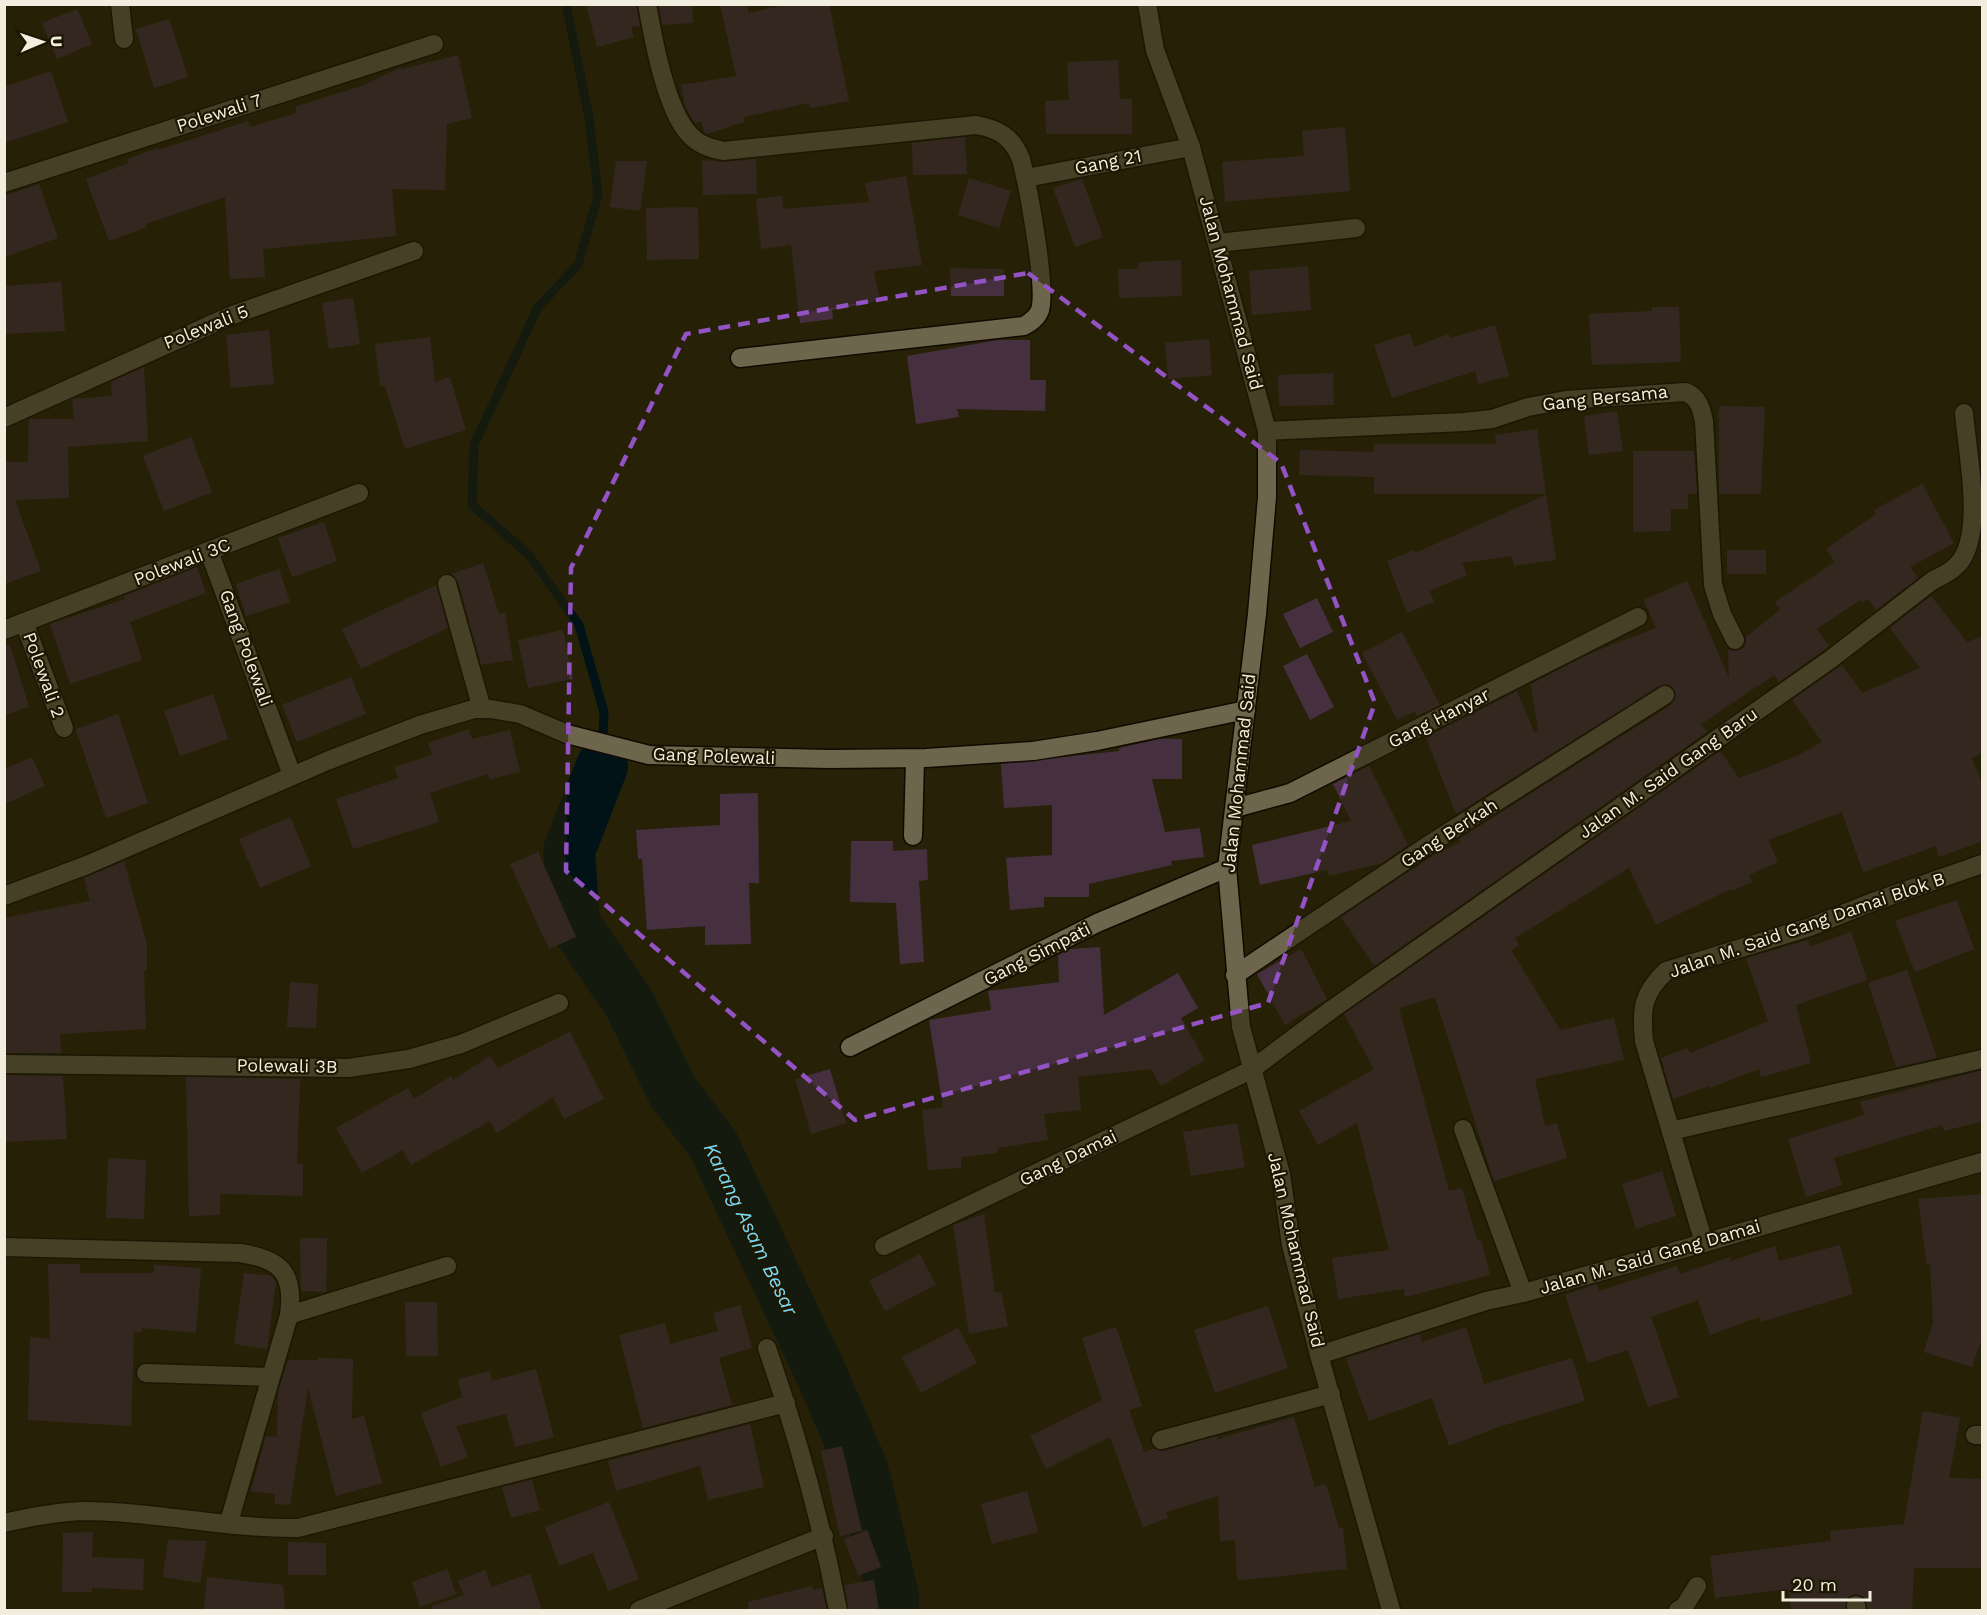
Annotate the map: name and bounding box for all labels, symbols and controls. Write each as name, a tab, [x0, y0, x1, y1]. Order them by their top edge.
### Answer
north arrow	[12, 12, 72, 72]
text: U	[47, 35, 66, 48]
street label: Polewali 7	[174, 89, 264, 136]
street label: Gang 21	[1073, 145, 1143, 178]
street label: Jalan Mohammad Said	[1195, 194, 1267, 392]
street label: Polewali 5	[161, 300, 251, 353]
street label: Gang Bersama	[1541, 380, 1669, 415]
street label: Polewali 3C	[131, 534, 233, 590]
street label: Gang Polewali	[216, 587, 277, 709]
street label: Polewali 2	[19, 629, 70, 720]
street label: Jalan Mohammad Said	[1218, 672, 1259, 873]
street label: Gang Hanyar	[1385, 683, 1493, 752]
street label: Jalan M. Said Gang Baru	[1574, 703, 1761, 842]
street label: Gang Polewali	[652, 743, 776, 768]
street label: Gang Berkah	[1396, 794, 1501, 872]
street label: Jalan M. Said Gang Damai Blok B	[1666, 867, 1948, 982]
street label: Gang Simpati	[980, 918, 1094, 989]
street label: Polewali 3B	[236, 1054, 338, 1077]
street label: Gang Damai	[1016, 1125, 1120, 1190]
water label: Karang Asam Besar	[699, 1139, 804, 1320]
street label: Jalan Mohammad Said	[1264, 1150, 1329, 1350]
street label: Jalan M. Said Gang Damai	[1537, 1215, 1763, 1298]
scale bar	[1783, 1564, 1870, 1602]
text: 20 m	[1792, 1574, 1837, 1595]

